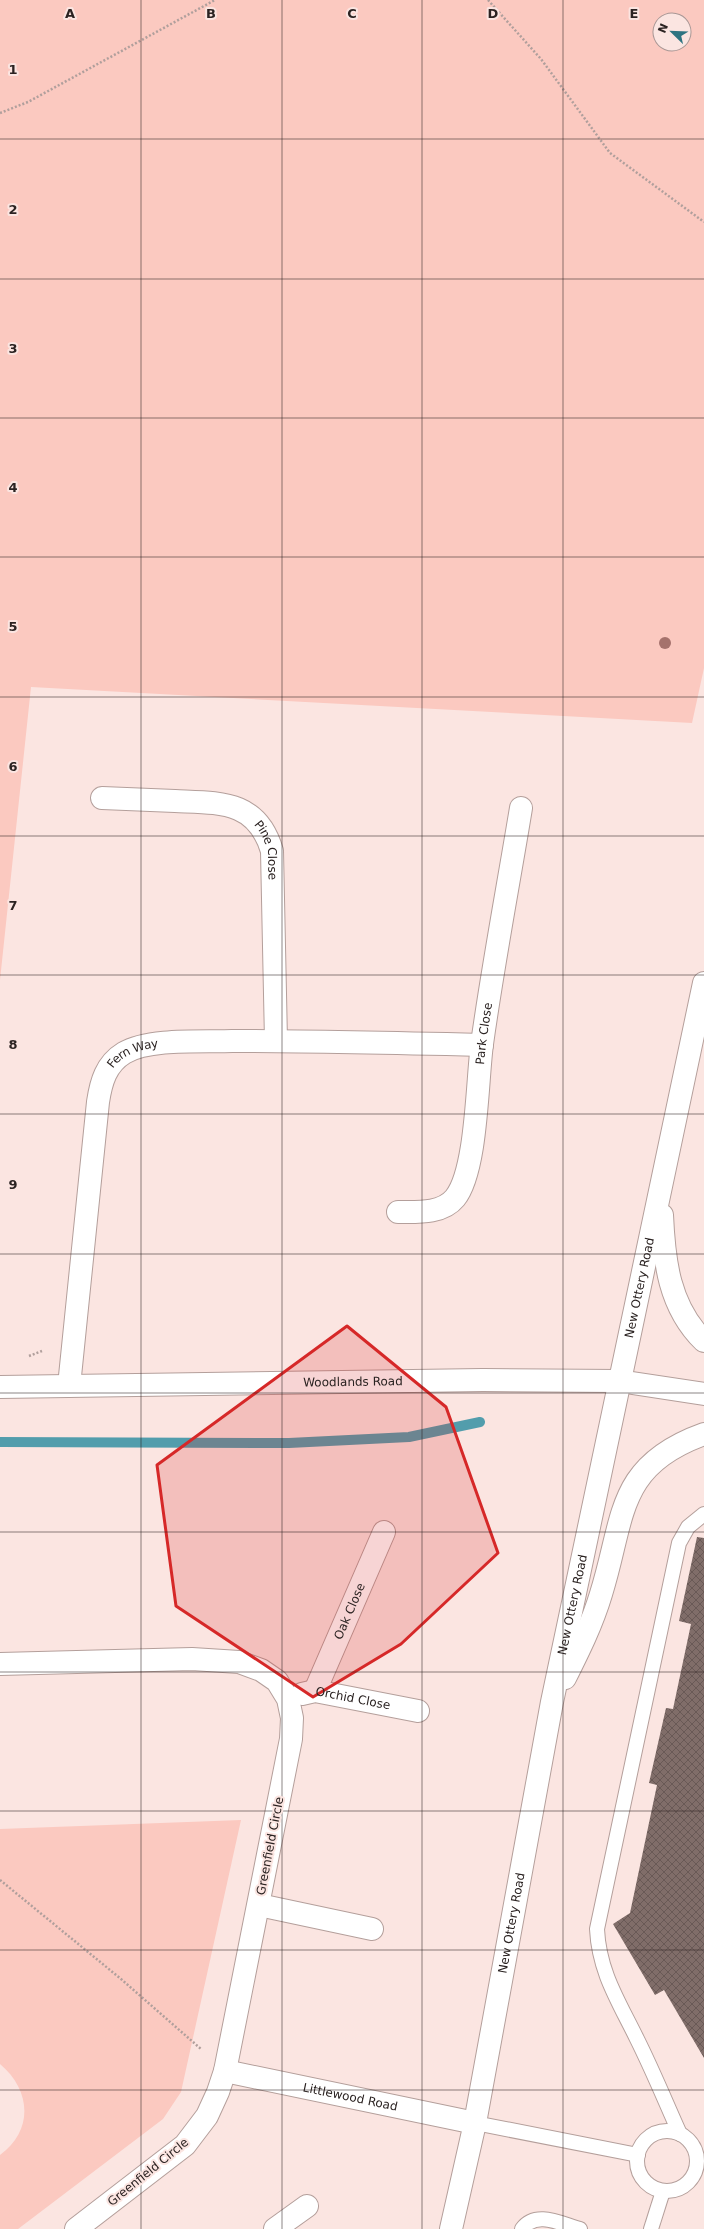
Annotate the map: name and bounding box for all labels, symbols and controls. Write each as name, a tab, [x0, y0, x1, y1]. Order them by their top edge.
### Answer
text: A	[65, 6, 75, 21]
text: B	[206, 6, 216, 21]
text: C	[347, 6, 357, 21]
text: D	[488, 6, 499, 21]
text: E	[630, 6, 638, 21]
north arrow	[652, 12, 692, 52]
text: N	[655, 22, 671, 35]
text: 1	[8, 62, 18, 77]
text: 2	[8, 202, 18, 217]
text: 3	[8, 341, 18, 356]
text: 4	[8, 480, 18, 495]
text: 5	[8, 619, 18, 634]
text: 6	[8, 759, 18, 774]
street label: Pine Close	[251, 818, 280, 880]
text: 7	[8, 898, 18, 913]
street label: Park Close	[473, 1002, 495, 1065]
street label: Fern Way	[104, 1036, 159, 1071]
text: 8	[8, 1037, 18, 1052]
text: 9	[8, 1177, 18, 1192]
street label: New Ottery Road	[622, 1236, 657, 1339]
street label: Woodlands Road	[303, 1374, 403, 1390]
street label: New Ottery Road	[555, 1553, 590, 1656]
street label: Oak Close	[331, 1581, 368, 1642]
street label: Orchid Close	[314, 1684, 392, 1712]
street label: Greenfield Circle	[254, 1796, 286, 1896]
street label: New Ottery Road	[495, 1871, 528, 1975]
street label: Littlewood Road	[302, 2080, 399, 2114]
street label: Greenfield Circle	[105, 2135, 191, 2209]

